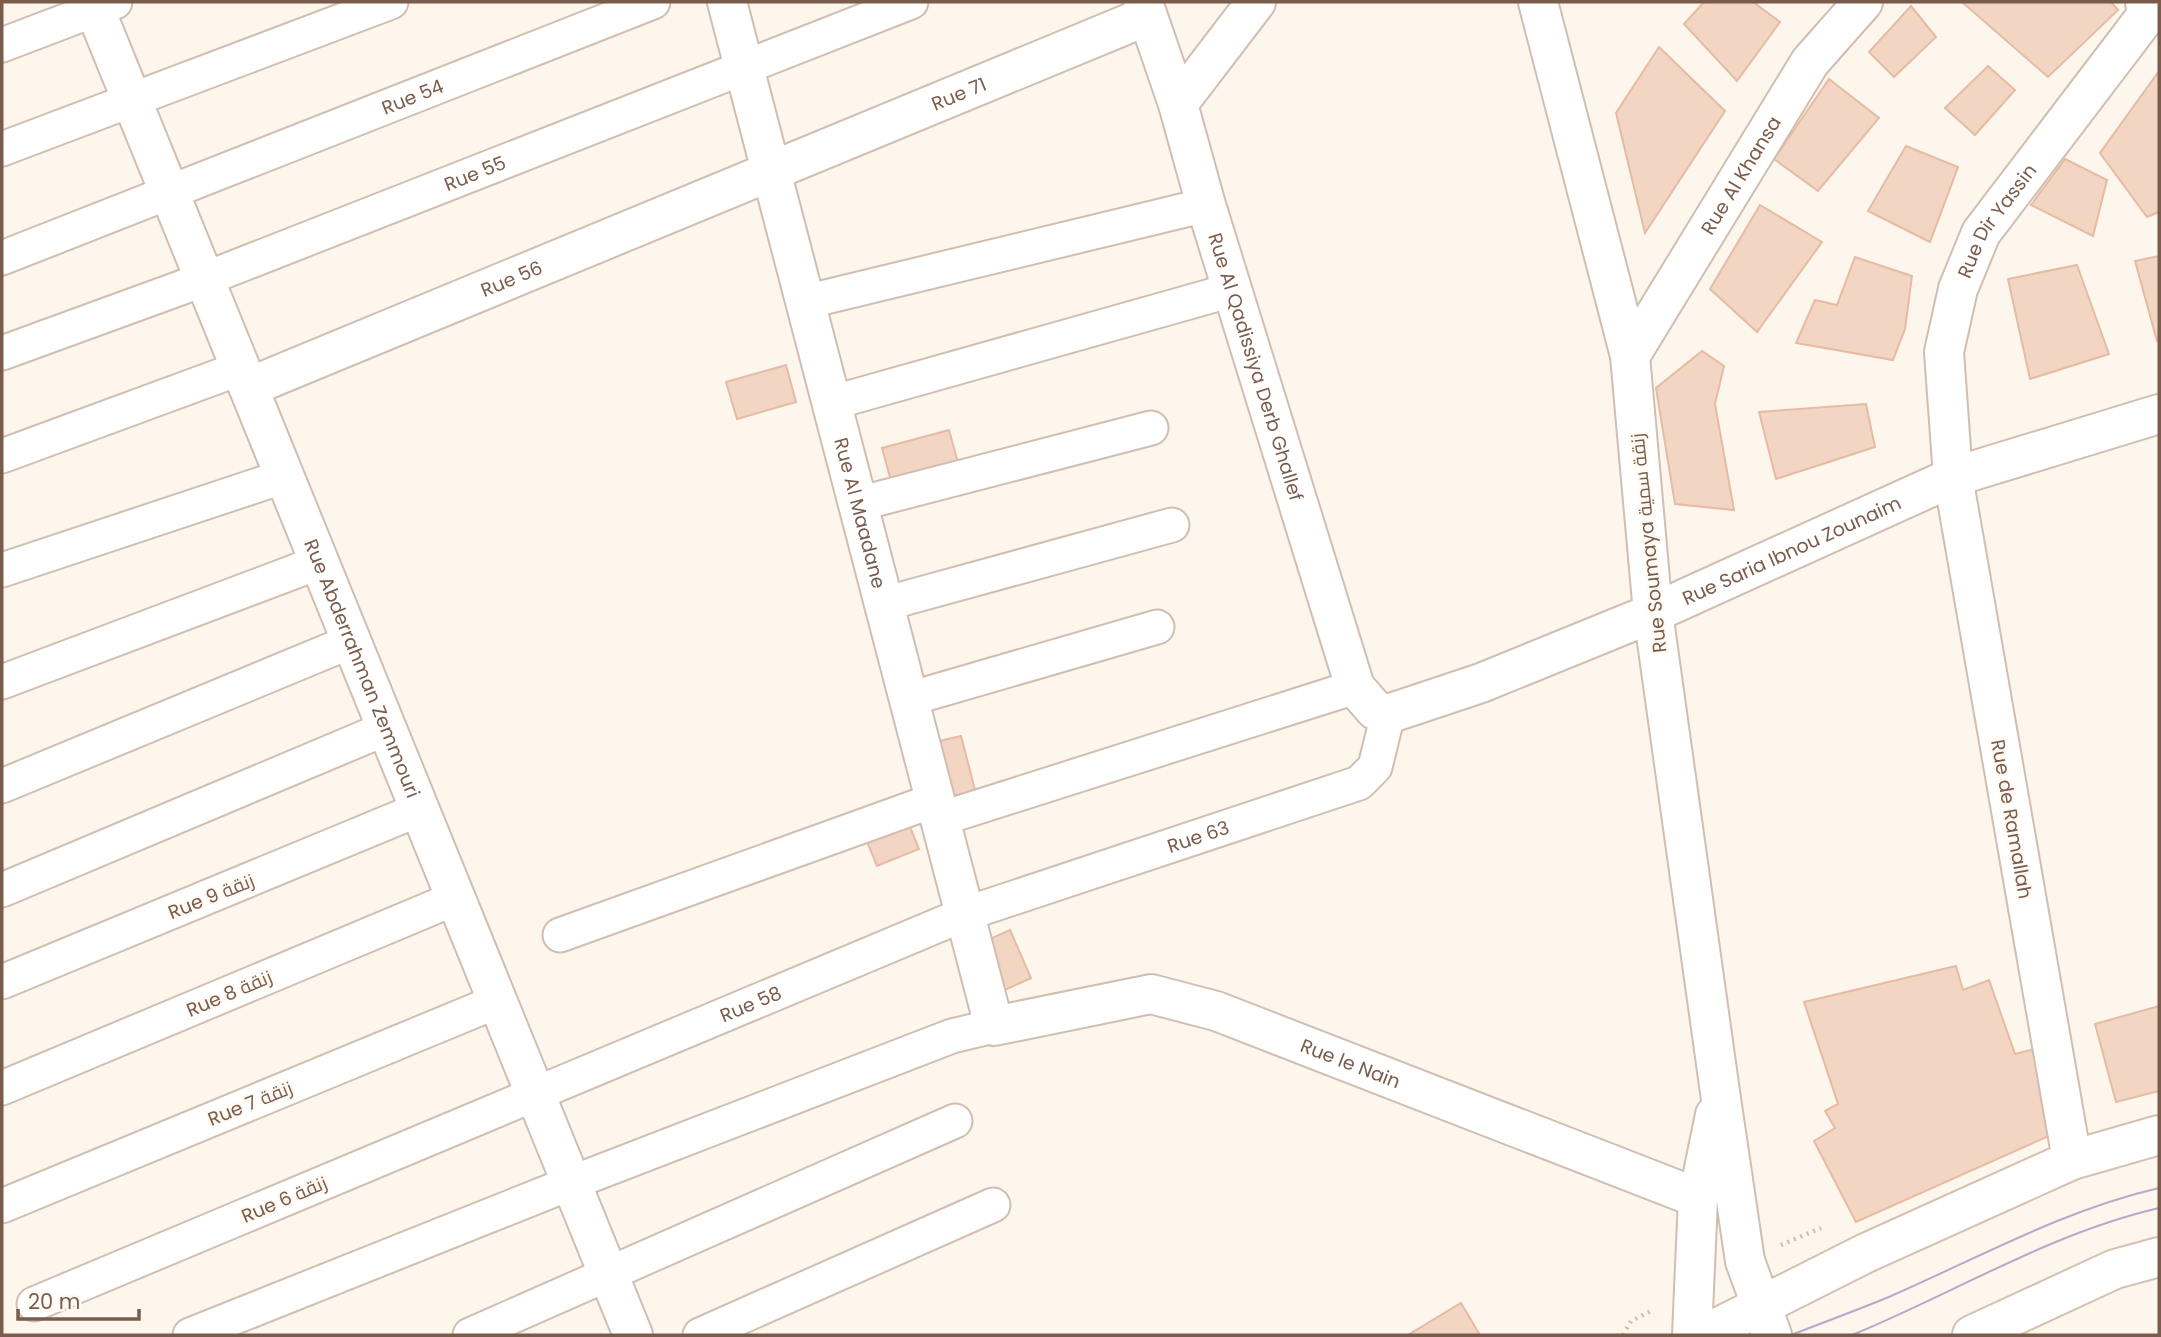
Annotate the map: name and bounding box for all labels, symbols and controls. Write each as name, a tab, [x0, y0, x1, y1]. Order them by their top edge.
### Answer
street label: Rue 71	[927, 71, 991, 118]
street label: Rue 54	[378, 73, 448, 121]
street label: Rue Al Khansa	[1694, 111, 1788, 240]
street label: Rue 55	[440, 149, 510, 198]
street label: Rue Dir Yassin	[1951, 158, 2043, 282]
street label: Rue Al Qadissiya Derb Ghallef	[1201, 230, 1310, 504]
street label: Rue 56	[477, 254, 547, 304]
street label: Rue Soumaya زنقة سمية	[1624, 432, 1673, 654]
street label: Rue Al Maadane	[827, 435, 892, 591]
street label: Rue Saria Ibnou Zounaim	[1678, 489, 1905, 612]
street label: Rue Abderrahman Zemmouri	[297, 535, 427, 802]
street label: Rue de Ramallah	[1984, 737, 2039, 901]
street label: Rue 63	[1164, 814, 1233, 860]
street label: Rue 9 زنقة	[164, 867, 258, 926]
street label: Rue 8 زنقة	[182, 963, 276, 1024]
street label: Rue 58	[716, 979, 786, 1029]
street label: Rue le Nain	[1296, 1032, 1404, 1095]
street label: Rue 7 زنقة	[204, 1074, 297, 1133]
street label: Rue 6 زنقة	[237, 1169, 331, 1230]
scale bar	[18, 1278, 138, 1322]
text: 20 m	[28, 1287, 81, 1316]

